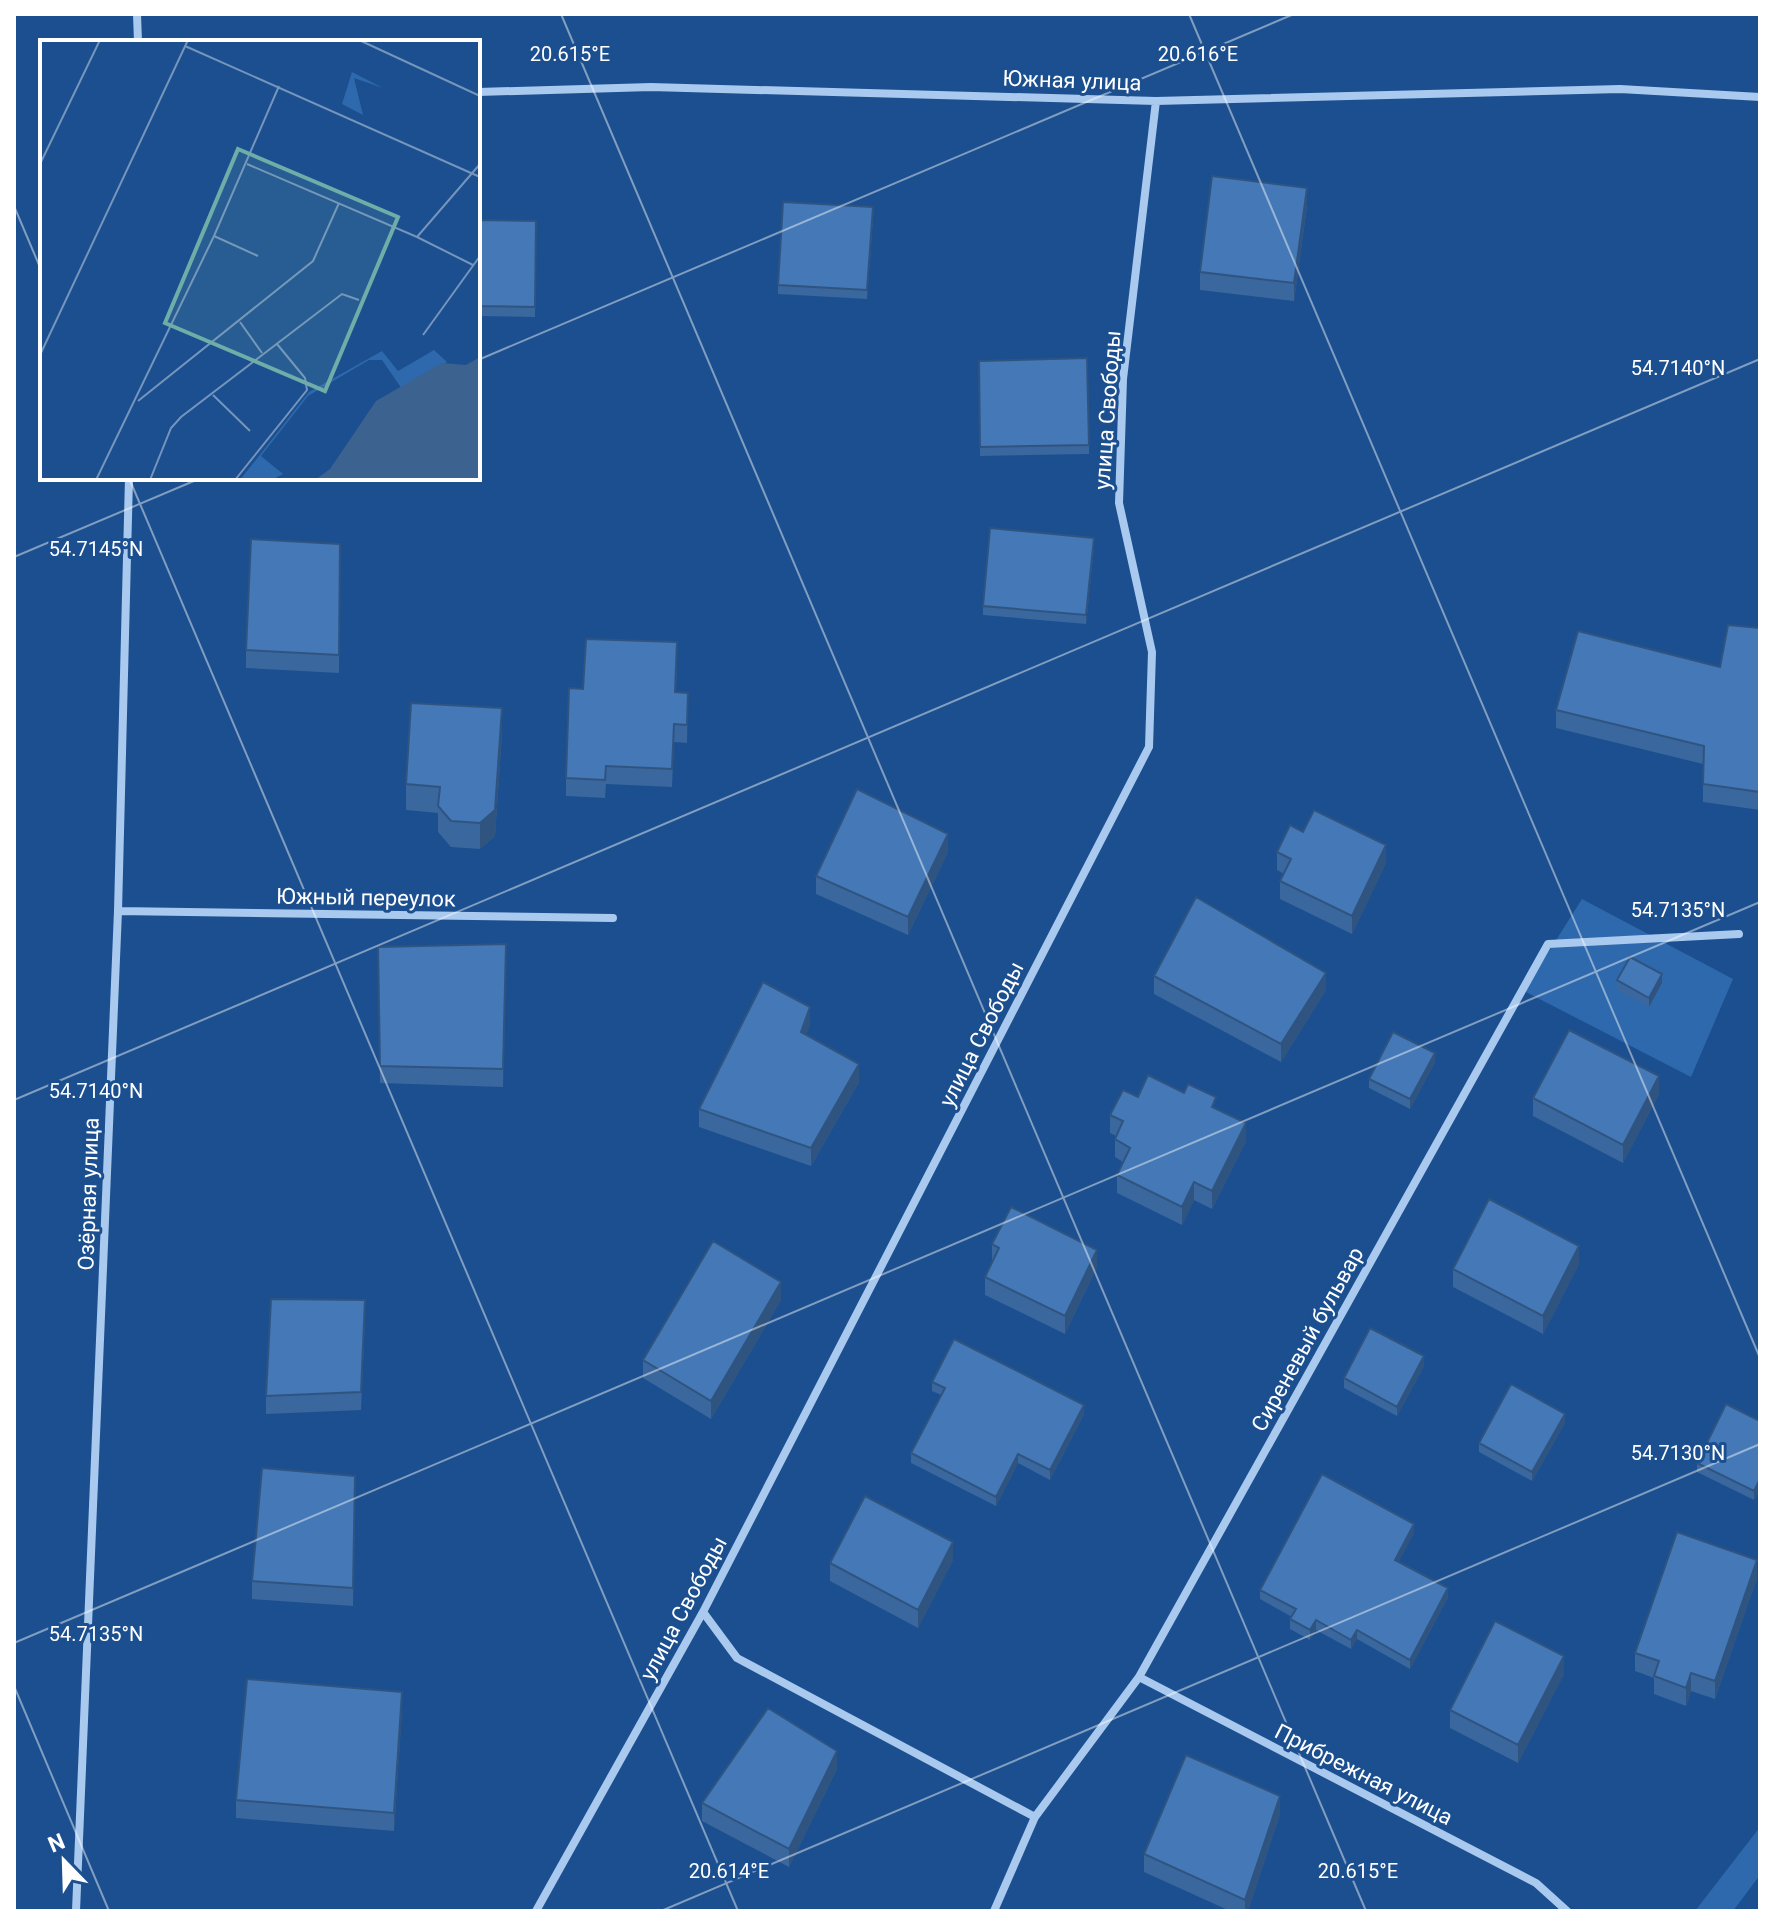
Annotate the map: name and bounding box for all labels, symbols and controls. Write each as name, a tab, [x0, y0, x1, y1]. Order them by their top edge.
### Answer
inset map	[40, 40, 480, 480]
text: 20.615°E	[530, 42, 610, 66]
text: 20.616°E	[1158, 42, 1238, 66]
street label: Южная улица	[1002, 66, 1142, 95]
street label: улица Свободы	[1089, 330, 1126, 491]
text: 54.7140°N	[1631, 356, 1725, 380]
text: 54.7145°N	[49, 537, 143, 561]
street label: Южный переулок	[276, 883, 456, 912]
text: 54.7135°N	[1631, 898, 1725, 922]
street label: улица Свободы	[934, 957, 1029, 1111]
text: 54.7140°N	[49, 1079, 143, 1103]
street label: Озёрная улица	[73, 1117, 104, 1271]
street label: Сиреневый бульвар	[1246, 1243, 1369, 1436]
text: 54.7130°N	[1631, 1441, 1725, 1465]
street label: улица Свободы	[635, 1532, 732, 1685]
text: 54.7135°N	[49, 1622, 143, 1646]
street label: Прибрежная улица	[1271, 1719, 1457, 1830]
north arrow	[24, 1821, 104, 1901]
text: N	[44, 1829, 68, 1858]
text: 20.614°E	[689, 1859, 769, 1883]
text: 20.615°E	[1318, 1859, 1398, 1883]

